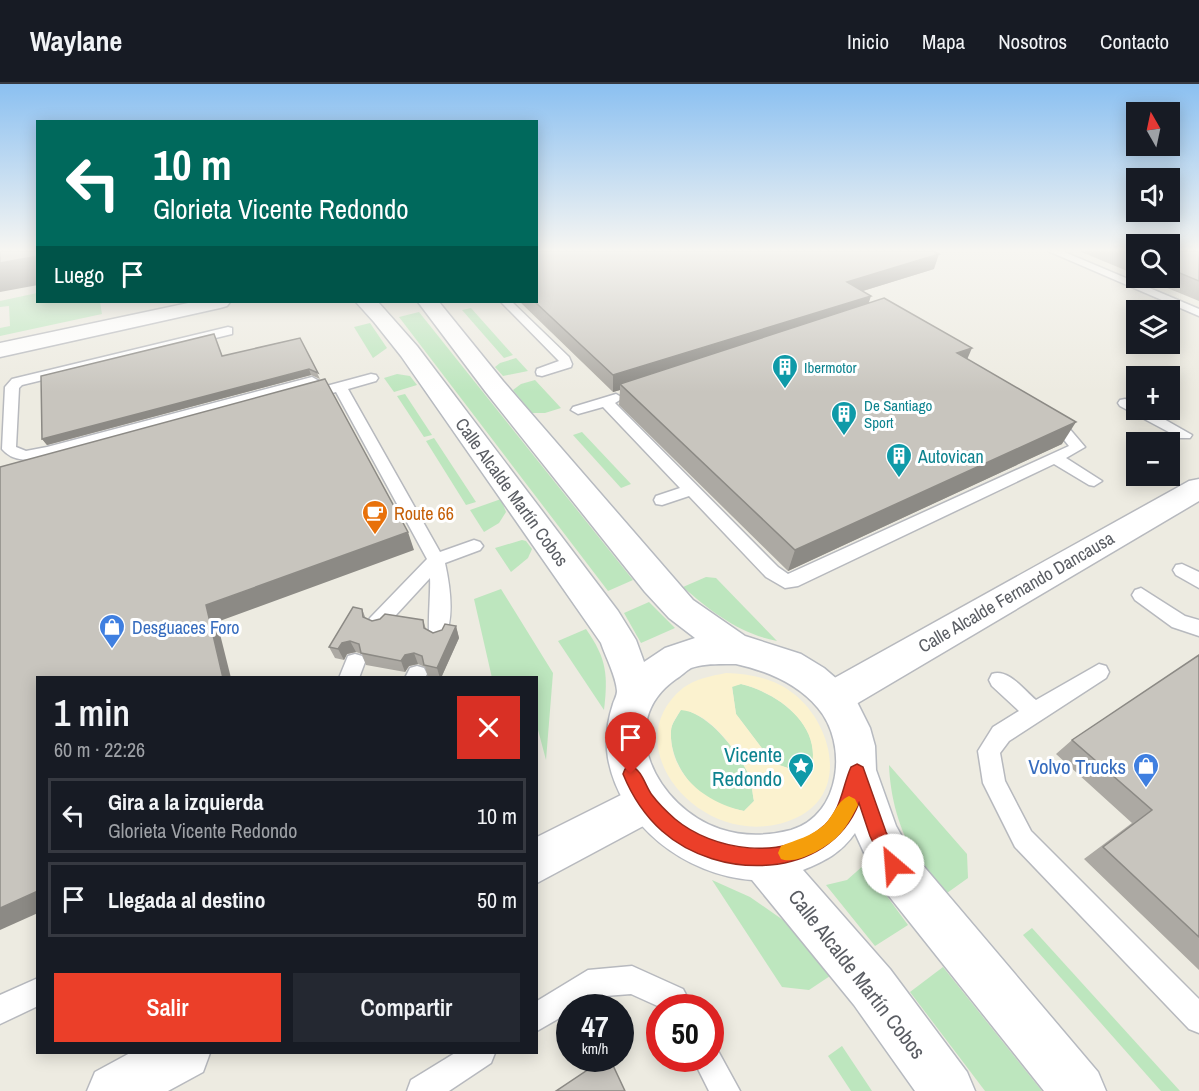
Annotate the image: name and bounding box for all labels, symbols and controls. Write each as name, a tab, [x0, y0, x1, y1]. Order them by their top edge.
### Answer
text: Waylane	[30, 22, 122, 60]
text: Inicio	[847, 27, 889, 56]
text: Mapa	[922, 27, 965, 56]
text: Nosotros	[998, 27, 1067, 56]
text: Contacto	[1100, 27, 1169, 56]
north arrow	[1126, 102, 1180, 156]
map controls	[1126, 102, 1180, 486]
text: 10 m	[153, 137, 232, 193]
icon: left	[54, 144, 132, 222]
button: sound	[1126, 168, 1180, 222]
text: Glorieta Vicente Redondo	[153, 191, 409, 227]
button: search	[1126, 234, 1180, 288]
icon: arrive	[116, 258, 149, 291]
text: Luego	[54, 260, 104, 290]
button: layers	[1126, 300, 1180, 354]
building icon: Ibermotor	[770, 352, 800, 390]
place label: Ibermotor	[804, 357, 857, 378]
button: +	[1126, 366, 1180, 420]
place label: De Santiago Sport	[864, 395, 933, 433]
building icon: De Santiago Sport	[829, 399, 859, 437]
street label: Calle Alcalde Martín Cobos	[450, 413, 574, 571]
button: −	[1126, 432, 1180, 486]
building icon: Autovican	[884, 441, 914, 479]
place label: Autovican	[917, 444, 984, 469]
cafe icon: Route 66	[360, 498, 390, 536]
place label: Route 66	[394, 501, 454, 526]
street label: Calle Alcalde Fernando Dancausa	[913, 526, 1119, 658]
shop icon: Desguaces Foro	[97, 612, 127, 650]
place label: Desguaces Foro	[132, 615, 240, 640]
text: 1 min	[54, 689, 130, 737]
button: close	[457, 696, 520, 759]
pin	[605, 712, 656, 774]
icon: arrive	[614, 721, 647, 754]
text: 60 m · 22:26	[54, 736, 145, 763]
place label: Vicente Redondo	[712, 740, 782, 793]
place icon: Vicente Redondo	[786, 751, 816, 789]
shop icon: Volvo Trucks	[1131, 751, 1161, 789]
place label: Volvo Trucks	[1028, 752, 1126, 781]
text: Gira a la izquierda	[108, 787, 263, 817]
icon: left	[57, 799, 90, 832]
text: 10 m	[477, 801, 517, 831]
text: Glorieta Vicente Redondo	[108, 817, 297, 844]
position arrow	[861, 833, 925, 897]
icon: arrive	[57, 883, 90, 916]
street label: Calle Alcalde Martín Cobos	[782, 883, 932, 1065]
text: Llegada al destino	[108, 885, 265, 915]
text: 50 m	[477, 885, 517, 915]
button: Salir	[54, 973, 281, 1042]
button: Compartir	[293, 973, 520, 1042]
speed limit sign: 50	[646, 994, 724, 1072]
text: 47	[581, 1006, 609, 1046]
text: km/h	[582, 1038, 608, 1059]

